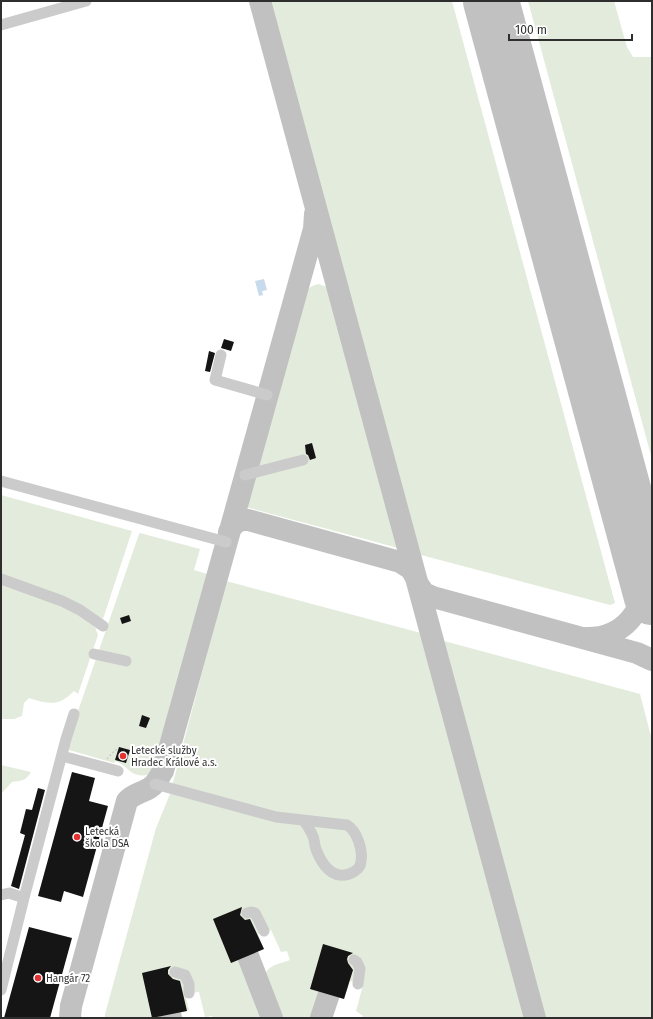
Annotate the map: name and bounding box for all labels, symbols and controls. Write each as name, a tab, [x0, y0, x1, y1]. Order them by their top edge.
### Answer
scale bar	[509, 16, 632, 42]
text: 100 m	[515, 23, 547, 37]
place label: Letecké služby Hradec Králové a.s.	[131, 745, 217, 769]
marker: Letecké služby Hradec Králové a.s.	[118, 751, 128, 761]
place label: Letecká škola DSA	[85, 826, 129, 850]
marker: Letecká škola DSA	[72, 832, 82, 842]
marker: Hangár 72	[33, 973, 43, 983]
place label: Hangár 72	[46, 973, 90, 985]

